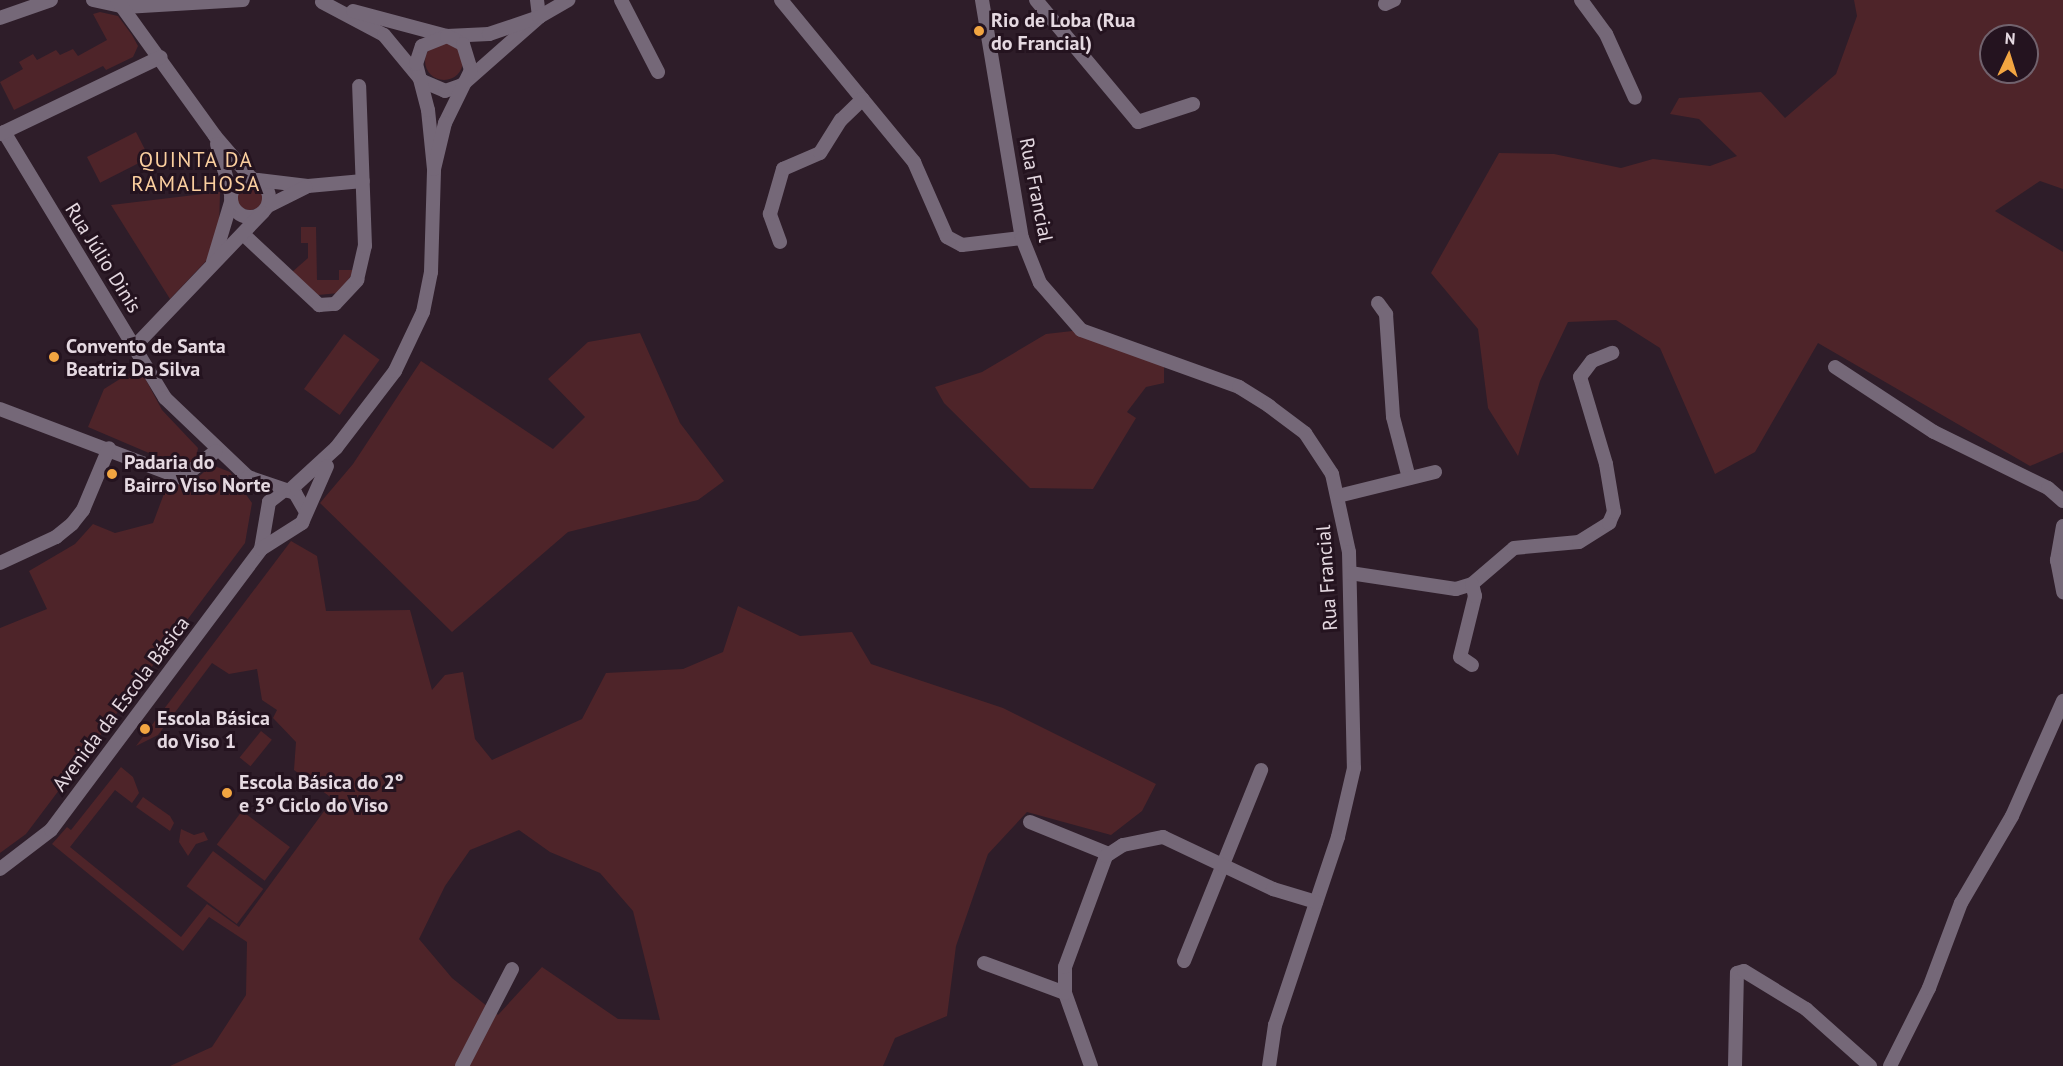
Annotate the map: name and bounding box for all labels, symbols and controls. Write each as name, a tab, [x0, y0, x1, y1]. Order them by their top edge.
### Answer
place label: Rio de Loba (Rua do Francial)	[991, 8, 1135, 55]
marker: Rio de Loba (Rua do Francial)	[972, 24, 986, 38]
north arrow	[1979, 24, 2039, 84]
text: N	[2004, 28, 2016, 48]
street label: Rua Francial	[1014, 136, 1058, 244]
district label: QUINTA DA RAMALHOSA	[131, 147, 261, 197]
street label: Rua Júlio Dinis	[60, 199, 146, 317]
place label: Convento de Santa Beatriz Da Silva	[66, 334, 226, 381]
marker: Convento de Santa Beatriz Da Silva	[47, 350, 61, 364]
place label: Padaria do Bairro Viso Norte	[124, 450, 271, 497]
marker: Padaria do Bairro Viso Norte	[105, 467, 119, 481]
street label: Rua Francial	[1311, 524, 1343, 632]
street label: Avenida da Escola Básica	[47, 612, 195, 796]
place label: Escola Básica do Viso 1	[157, 706, 270, 753]
marker: Escola Básica do Viso 1	[138, 722, 152, 736]
place label: Escola Básica do 2º e 3º Ciclo do Viso	[239, 770, 403, 817]
marker: Escola Básica do 2º e 3º Ciclo do Viso	[220, 786, 234, 800]

